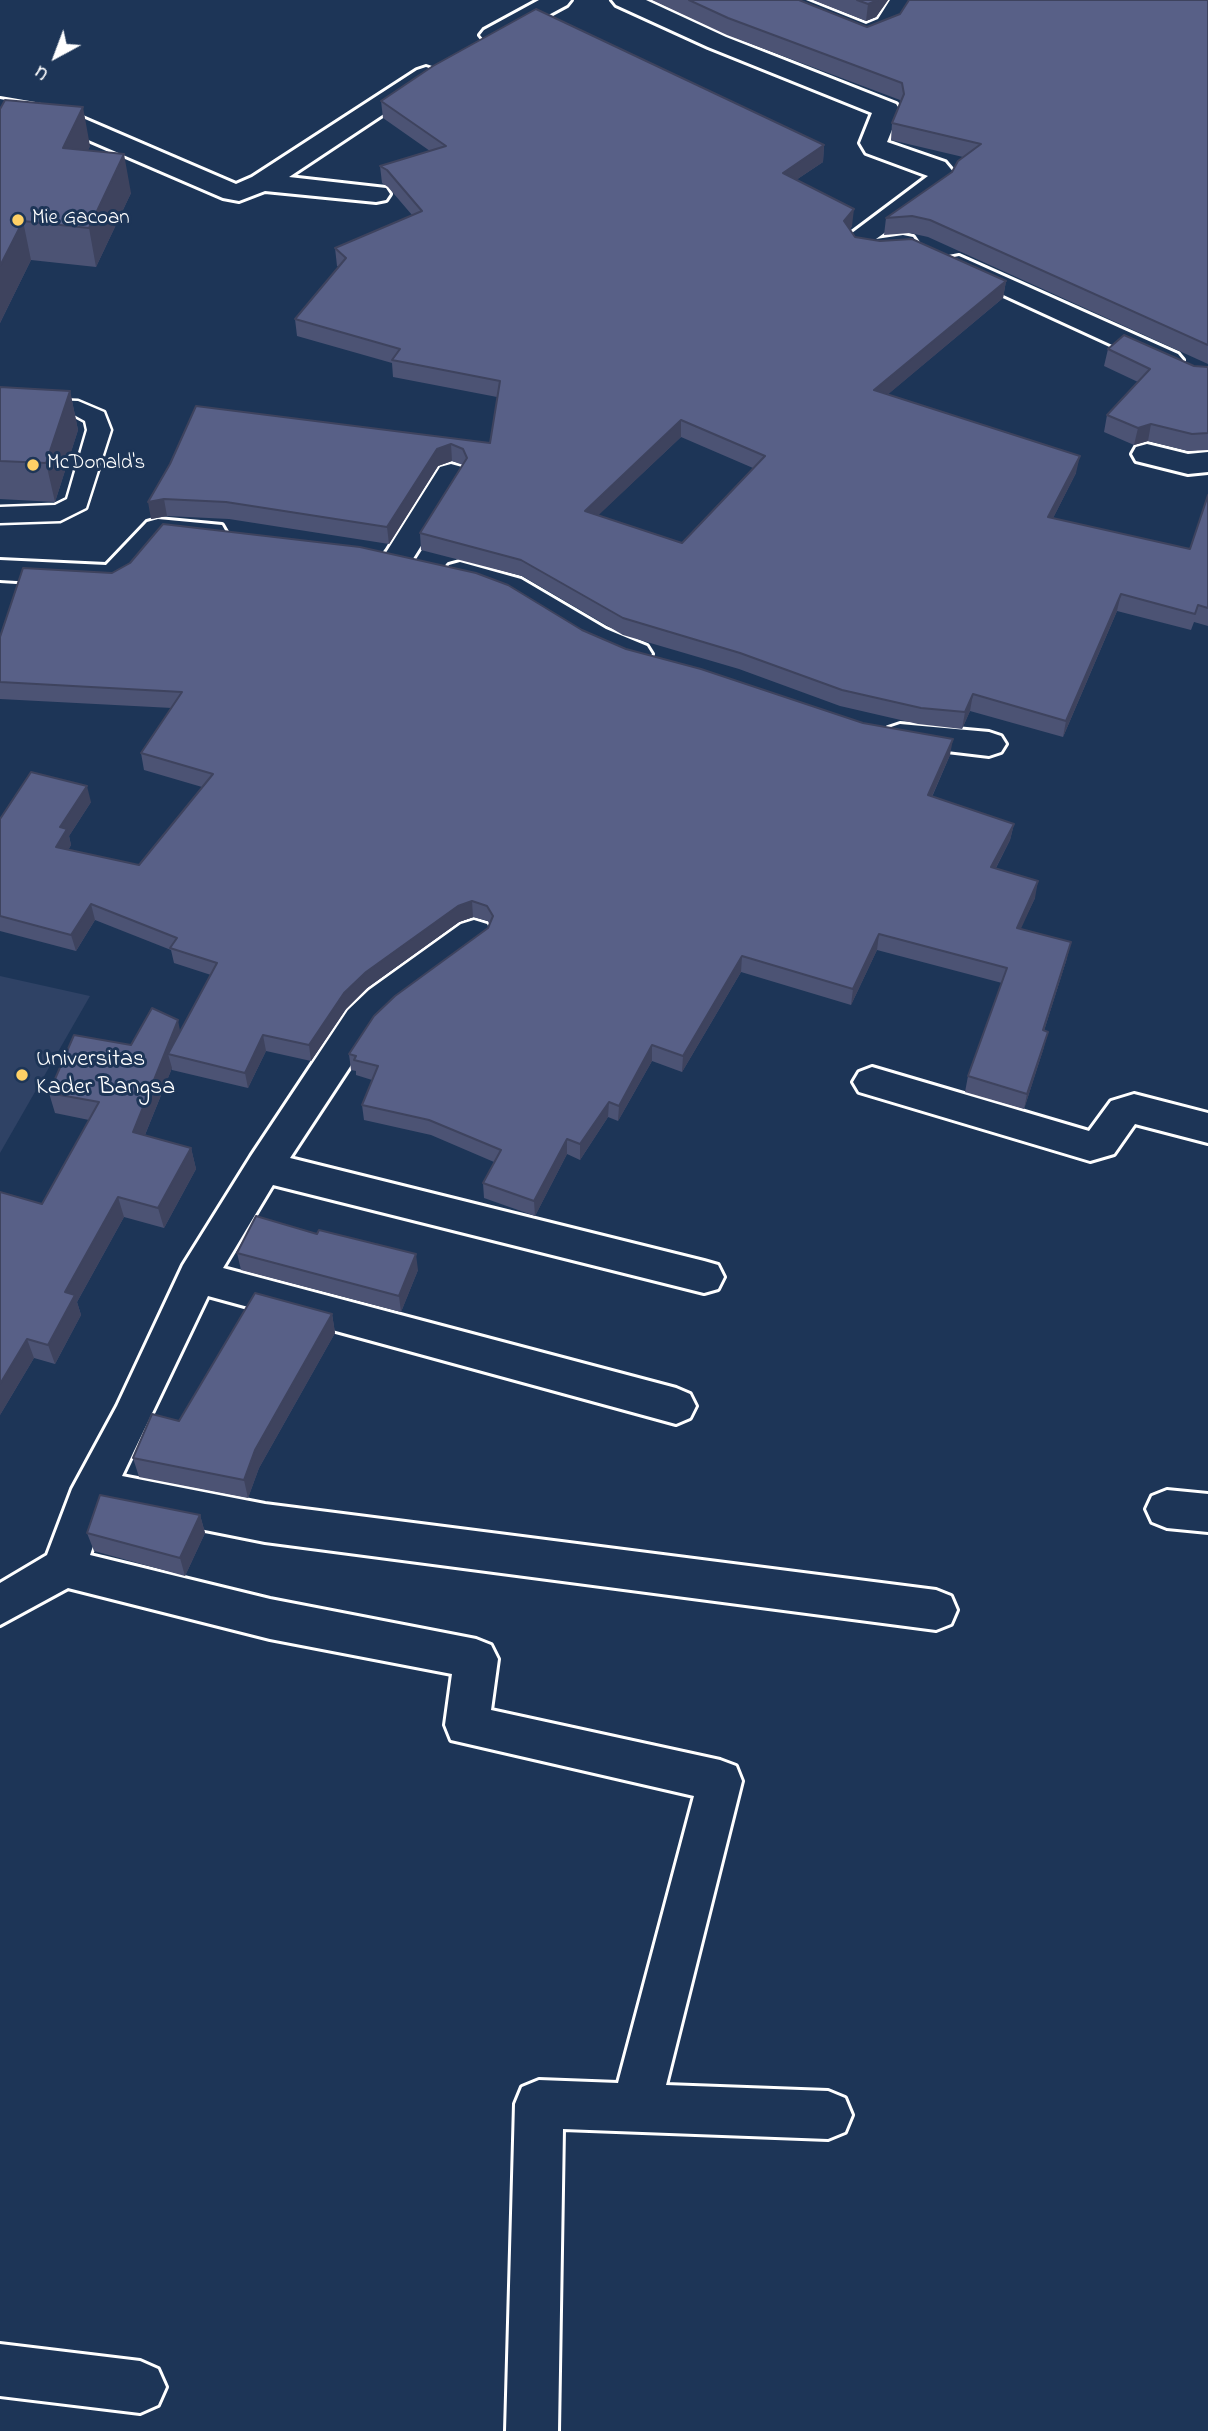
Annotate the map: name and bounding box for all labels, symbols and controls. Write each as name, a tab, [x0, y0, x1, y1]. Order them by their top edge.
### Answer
north arrow	[21, 21, 91, 91]
text: U	[29, 58, 55, 86]
place label: Mie Gacoan	[32, 207, 130, 233]
marker: Mie Gacoan	[10, 212, 26, 228]
place label: McDonald's	[47, 452, 145, 478]
marker: McDonald's	[25, 457, 41, 473]
place label: Universitas Kader Bangsa	[36, 1047, 175, 1103]
marker: Universitas Kader Bangsa	[14, 1067, 30, 1083]

